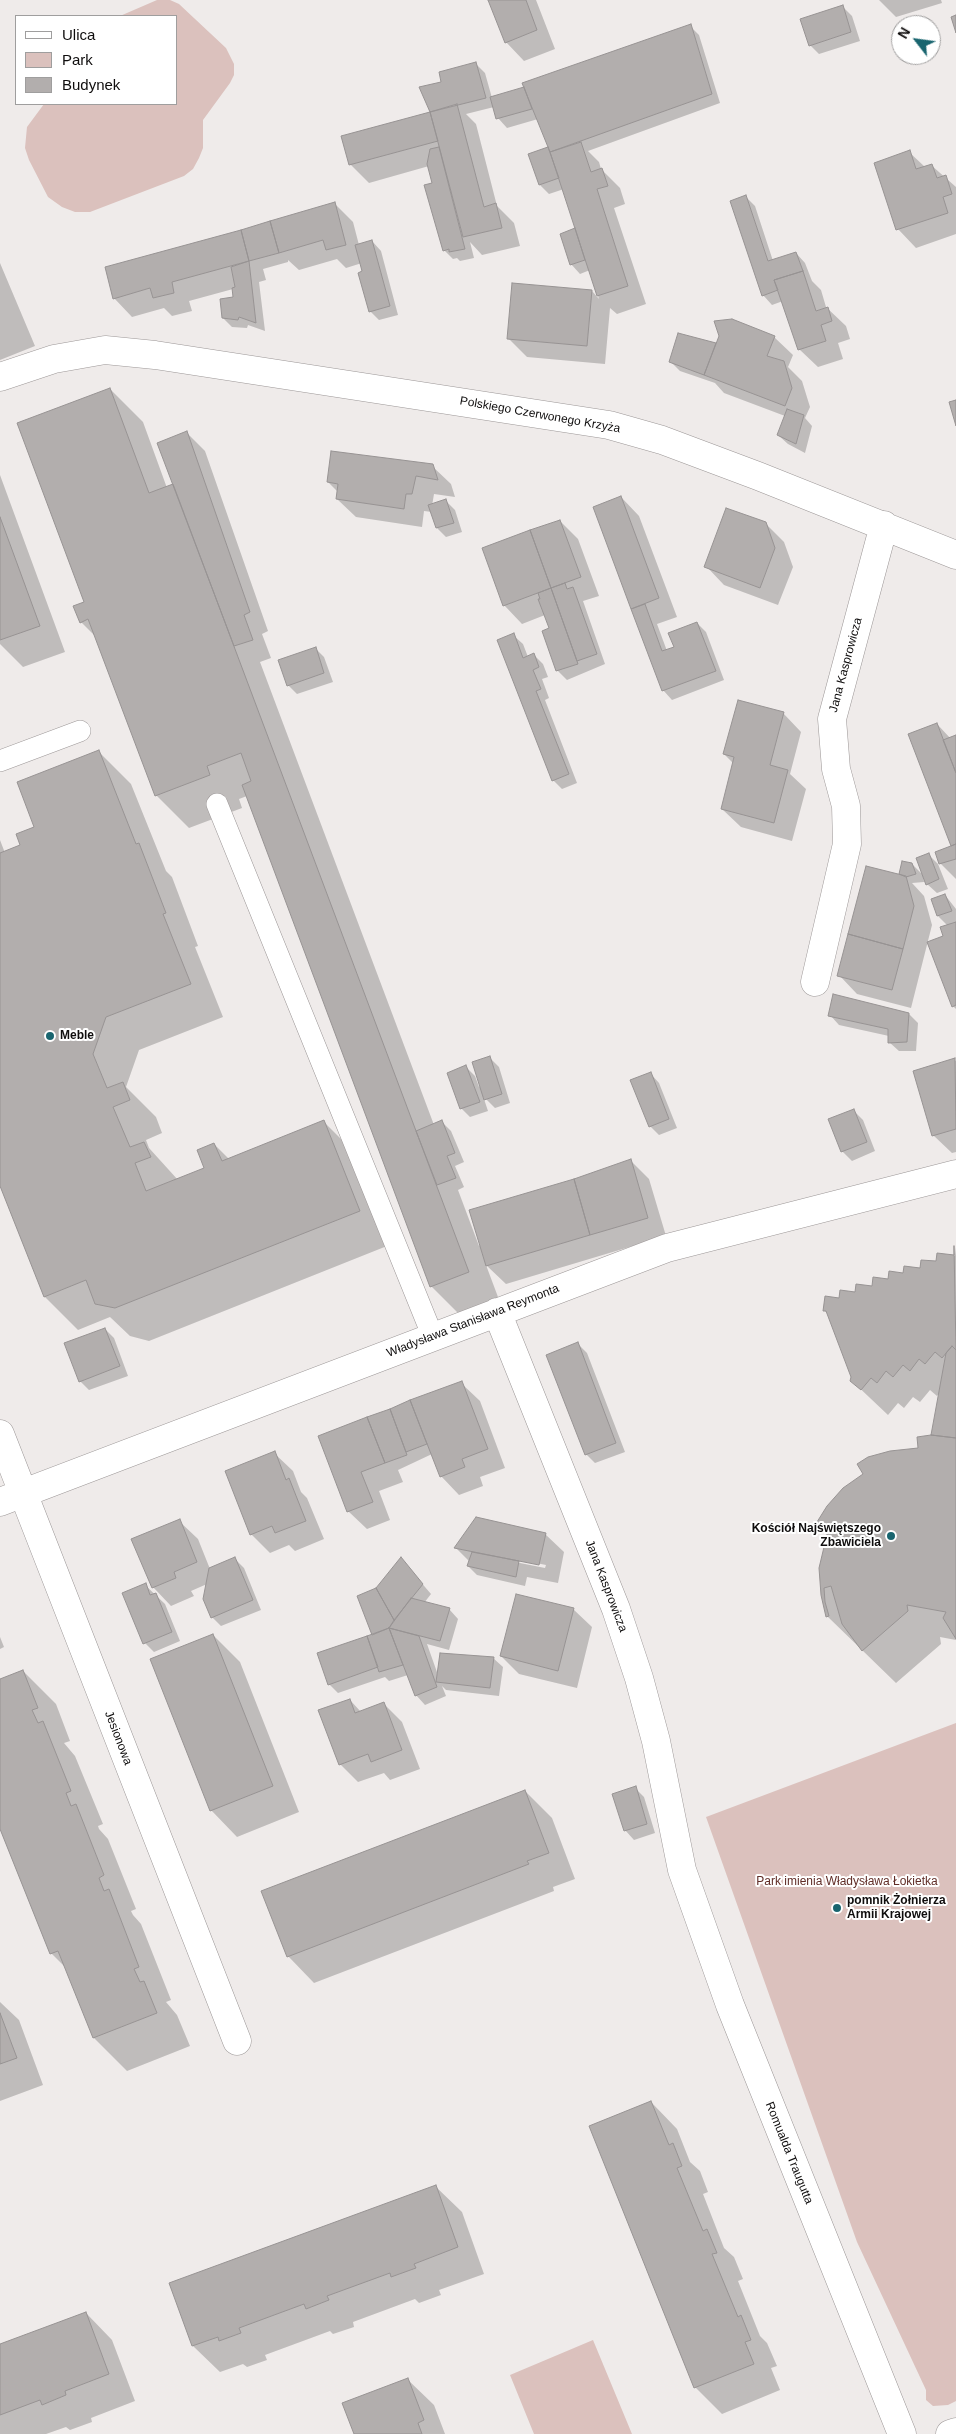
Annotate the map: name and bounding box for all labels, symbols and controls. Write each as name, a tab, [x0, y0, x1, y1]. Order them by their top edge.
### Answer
legend	[15, 15, 178, 105]
north arrow	[891, 15, 941, 65]
text: N	[894, 25, 913, 41]
text: Ulica	[62, 26, 95, 43]
text: Park	[62, 51, 93, 68]
text: Budynek	[62, 76, 120, 93]
street label: Polskiego Czerwonego Krzyża	[459, 394, 621, 436]
street label: Jana Kasprowicza	[826, 616, 866, 714]
place label: Meble	[60, 1029, 94, 1043]
marker: Meble	[44, 1030, 56, 1042]
street label: Władysława Stanisława Reymonta	[385, 1281, 561, 1361]
place label: Kościół Najświętszego Zbawiciela	[752, 1522, 881, 1550]
marker: Kościół Najświętszego Zbawiciela	[885, 1530, 897, 1542]
street label: Jana Kasprowicza	[582, 1538, 630, 1634]
street label: Jesionowa	[101, 1709, 135, 1767]
park label: Park imienia Władysława Łokietka	[756, 1875, 938, 1889]
place label: pomnik Żołnierza Armii Krajowej	[847, 1894, 946, 1922]
marker: pomnik Żołnierza Armii Krajowej	[831, 1902, 843, 1914]
street label: Romualda Traugutta	[762, 2100, 816, 2206]

